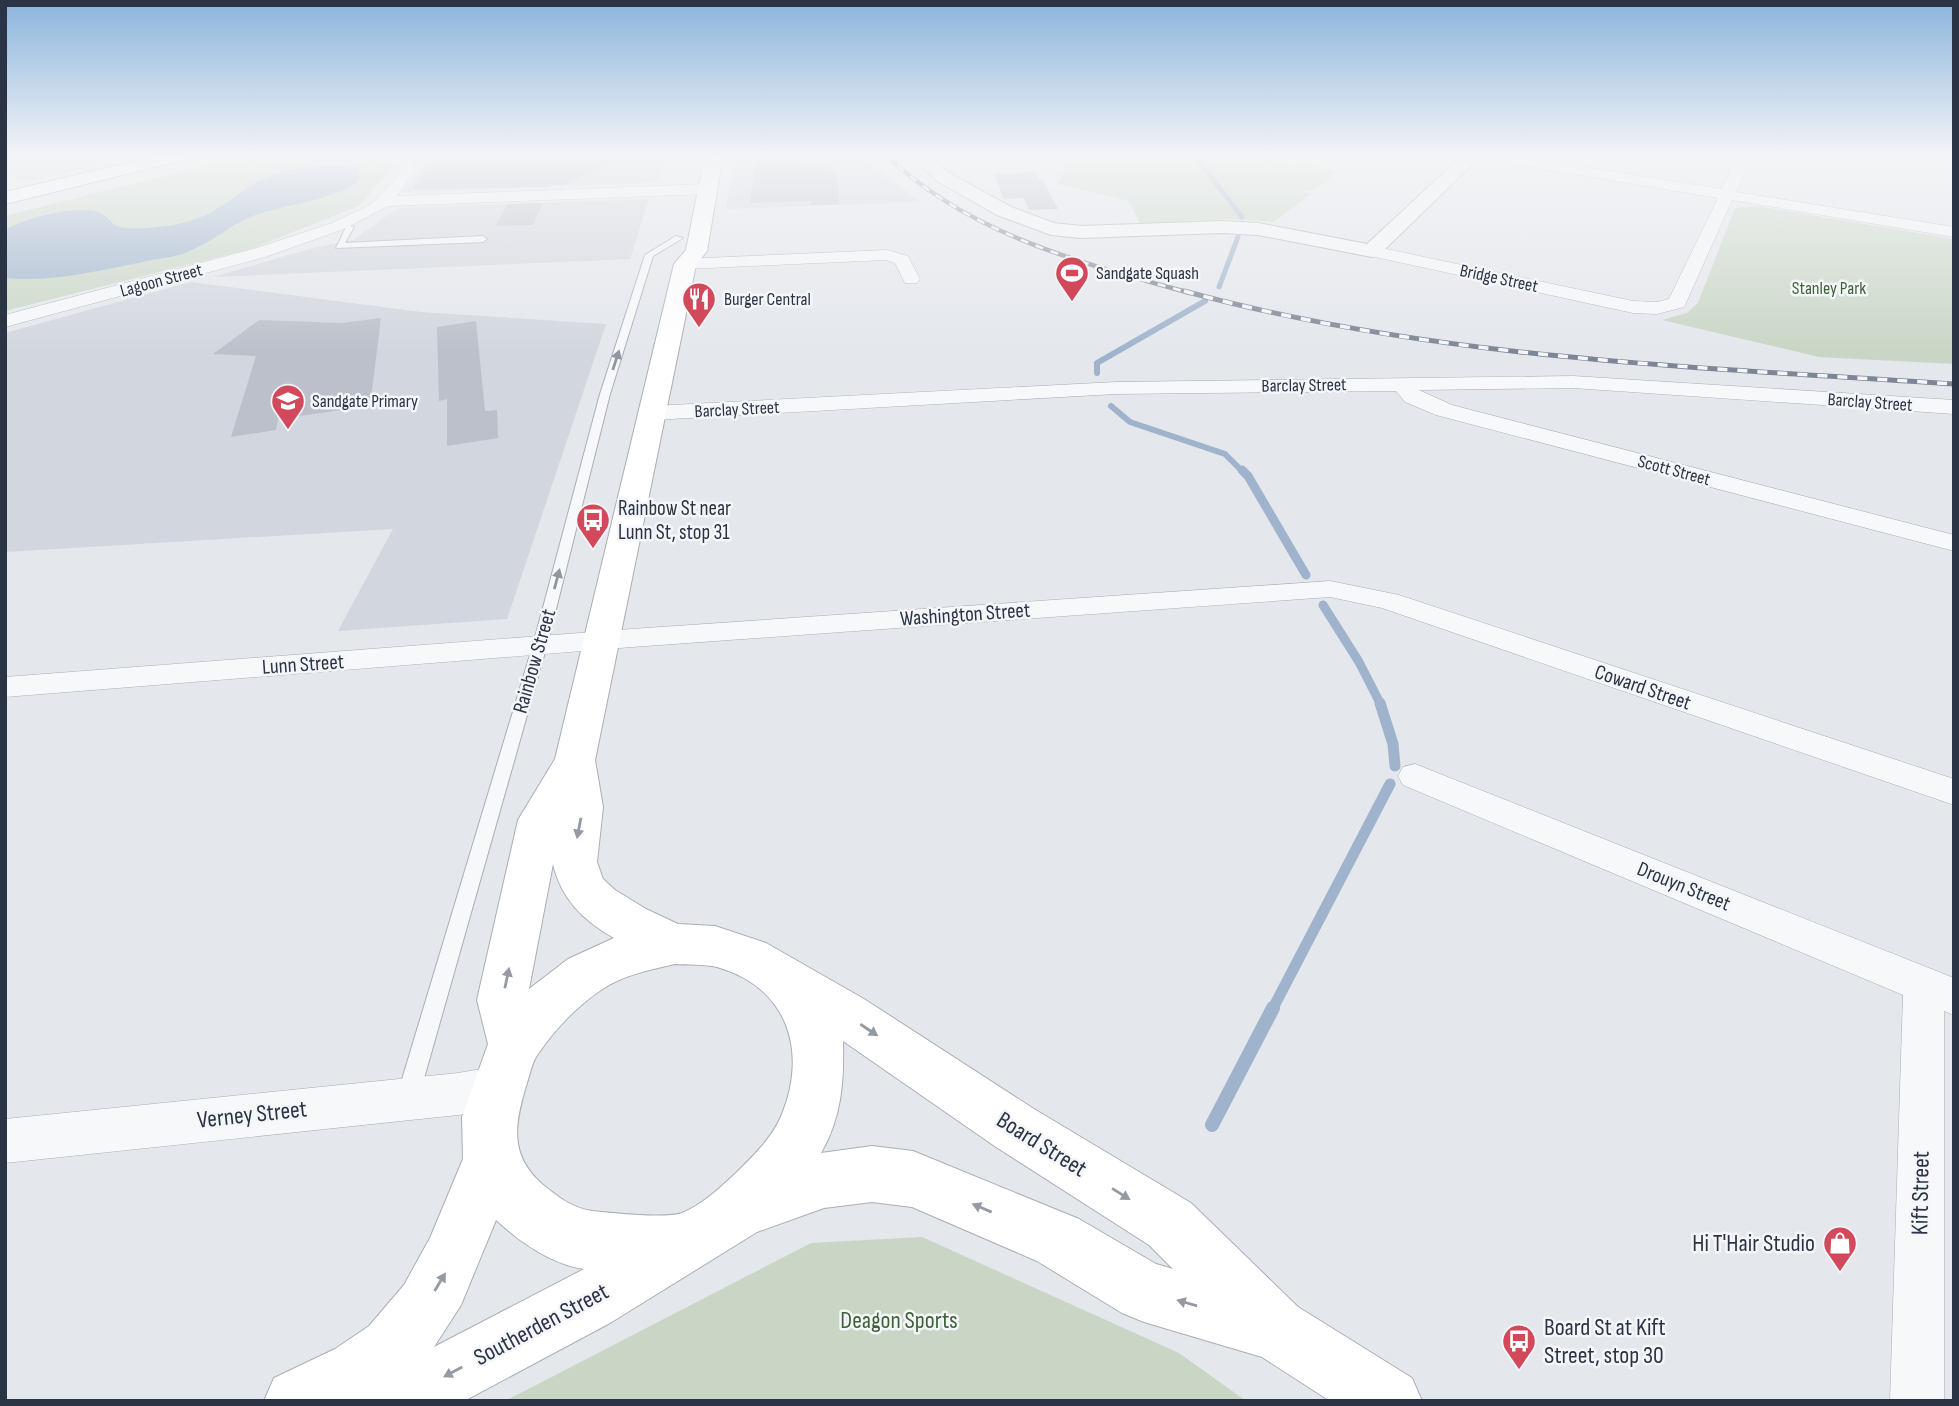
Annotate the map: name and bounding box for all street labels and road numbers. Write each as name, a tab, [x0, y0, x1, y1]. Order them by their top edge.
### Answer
street label: Lagoon Street	[118, 259, 205, 302]
street label: Bridge Street	[1458, 260, 1540, 297]
street label: Barclay Street	[1261, 374, 1347, 397]
street label: Barclay Street	[1827, 389, 1914, 416]
street label: Barclay Street	[694, 397, 781, 422]
street label: Scott Street	[1635, 451, 1713, 490]
street label: Washington Street	[899, 597, 1031, 632]
street label: Rainbow Street	[508, 606, 561, 716]
street label: Lunn Street	[261, 649, 345, 680]
street label: Coward Street	[1591, 659, 1694, 716]
street label: Drouyn Street	[1634, 856, 1734, 916]
street label: Verney Street	[196, 1094, 308, 1135]
street label: Board Street	[991, 1105, 1092, 1183]
street label: Kift Street	[1905, 1151, 1936, 1235]
street label: Southerden Street	[469, 1277, 614, 1372]

